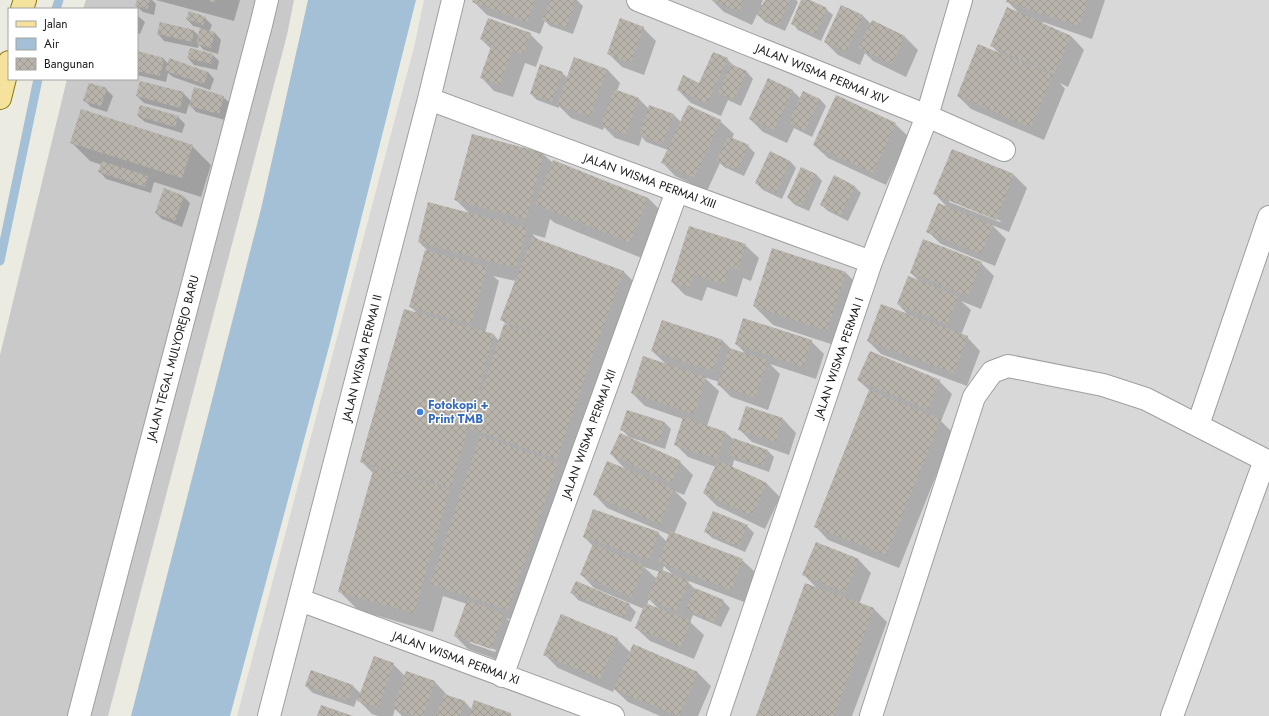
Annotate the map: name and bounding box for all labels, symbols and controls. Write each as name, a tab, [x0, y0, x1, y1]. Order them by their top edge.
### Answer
legend	[8, 8, 138, 80]
text: Jalan	[42, 15, 67, 33]
text: Air	[44, 35, 60, 53]
street label: JALAN WISMA PERMAI XIV	[751, 38, 891, 109]
text: Bangunan	[44, 55, 94, 73]
street label: JALAN WISMA PERMAI XIII	[579, 148, 719, 213]
street label: JALAN TEGAL MULYOREJO BARU	[142, 273, 204, 445]
street label: JALAN WISMA PERMAI II	[337, 293, 386, 425]
street label: JALAN WISMA PERMAI I	[809, 295, 868, 423]
street label: JALAN WISMA PERMAI XII	[556, 367, 621, 503]
place label: Fotokopi + Print TMB	[428, 396, 488, 428]
marker: Fotokopi + Print TMB	[415, 407, 425, 417]
street label: JALAN WISMA PERMAI XI	[388, 626, 522, 689]

